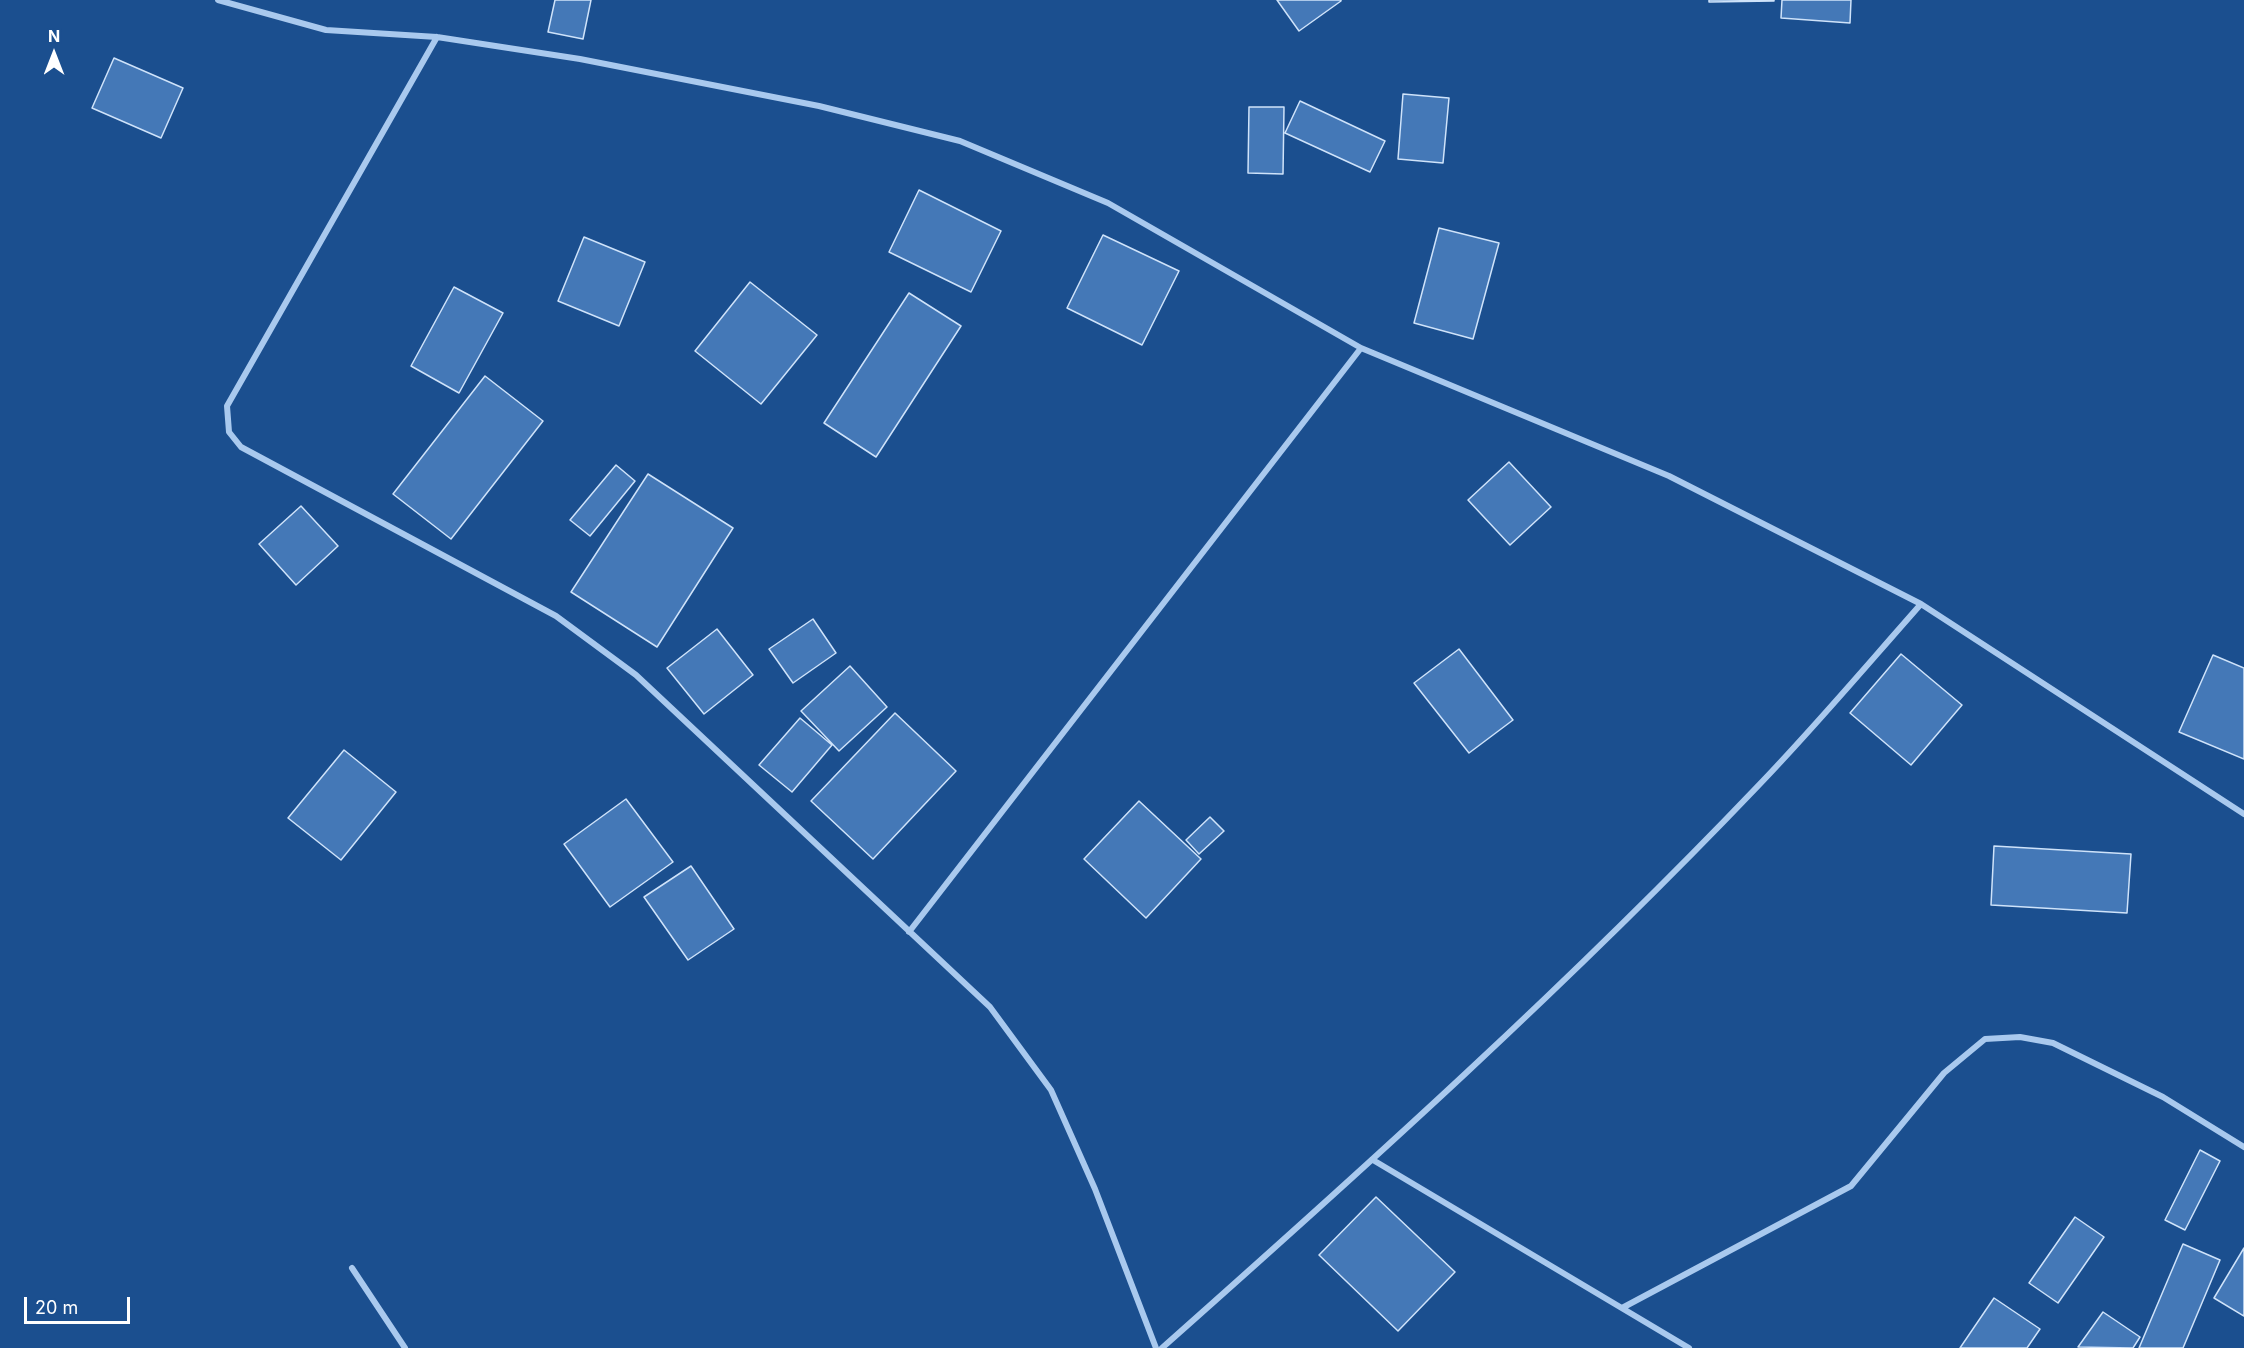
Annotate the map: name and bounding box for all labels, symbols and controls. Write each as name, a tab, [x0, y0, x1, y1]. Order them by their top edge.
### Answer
north arrow	[24, 24, 84, 84]
text: N	[48, 26, 60, 46]
scale bar	[27, 1285, 134, 1323]
text: 20 m	[35, 1297, 78, 1318]

